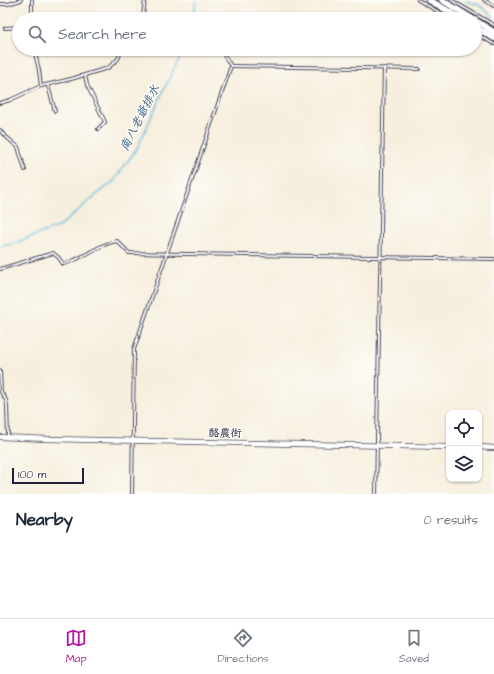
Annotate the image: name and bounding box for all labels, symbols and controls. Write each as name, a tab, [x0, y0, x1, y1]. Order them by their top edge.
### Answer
search box	[12, 12, 482, 56]
icon: search	[26, 23, 48, 45]
text: Search here	[58, 24, 147, 45]
water label: 南八老爺排水	[116, 81, 164, 154]
map controls	[446, 410, 482, 482]
button: locate	[446, 410, 482, 446]
street label: 酪農街	[208, 425, 243, 441]
button: layers	[446, 446, 482, 482]
scale bar	[12, 466, 84, 485]
text: 100 m	[18, 467, 46, 482]
text: Nearby	[16, 508, 73, 532]
text: 0 results	[423, 511, 478, 529]
tab: Map	[65, 627, 87, 666]
tab: Directions	[217, 627, 269, 666]
tab: Saved	[399, 627, 429, 666]

